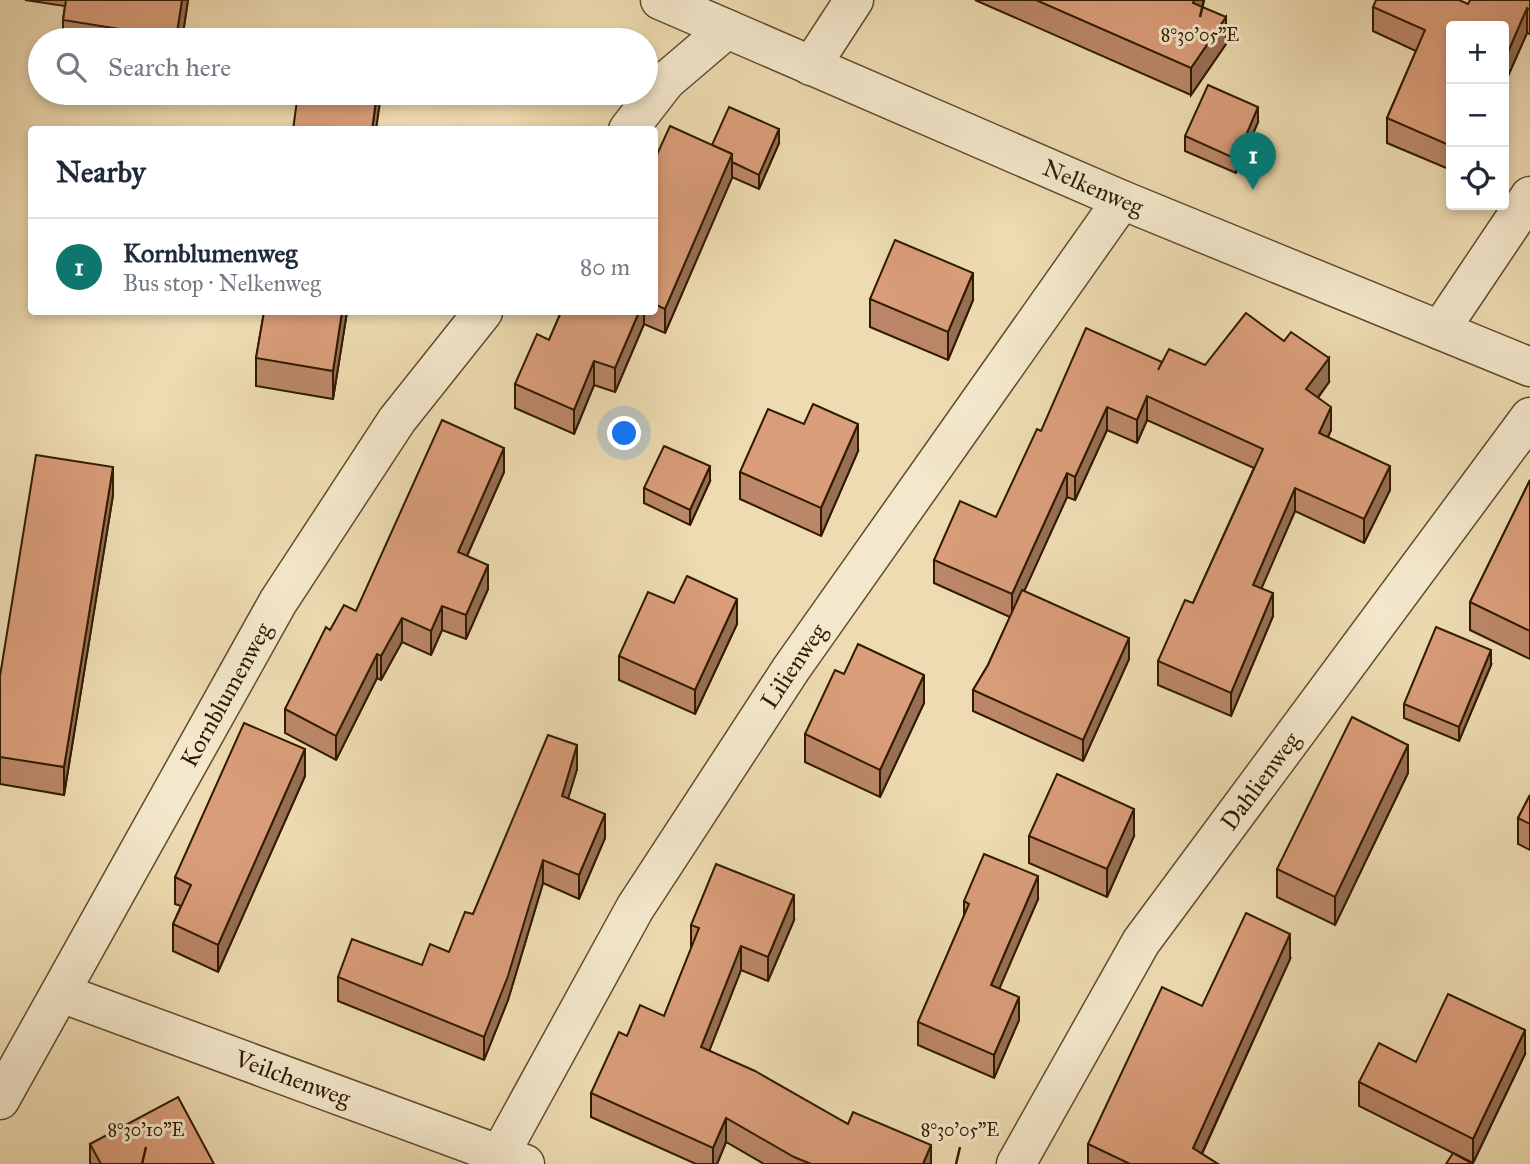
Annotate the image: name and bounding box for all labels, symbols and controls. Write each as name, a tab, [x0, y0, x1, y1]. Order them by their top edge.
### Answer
map controls	[1446, 21, 1509, 210]
button: +	[1446, 21, 1509, 84]
text: 8°30'05"E	[1161, 24, 1239, 46]
search box	[28, 28, 658, 105]
icon: search	[52, 48, 90, 86]
text: Search here	[108, 51, 231, 83]
button: −	[1446, 84, 1509, 147]
pin: 1	[1230, 132, 1276, 190]
button: locate	[1446, 147, 1509, 210]
street label: Nelkenweg	[1038, 153, 1149, 223]
text: Nearby	[56, 154, 146, 190]
text: Kornblumenweg	[123, 237, 297, 269]
text: 1	[74, 253, 84, 281]
text: 80 m	[580, 253, 630, 281]
text: Bus stop · Nelkenweg	[123, 269, 321, 297]
your location	[607, 416, 641, 450]
street label: Kornblumenweg	[174, 617, 279, 773]
street label: Lilienweg	[754, 617, 834, 714]
street label: Dahlienweg	[1214, 725, 1307, 836]
street label: Veilchenweg	[230, 1043, 355, 1114]
text: 8°30'10"E	[107, 1119, 185, 1141]
text: 8°30'05"E	[921, 1119, 999, 1141]

